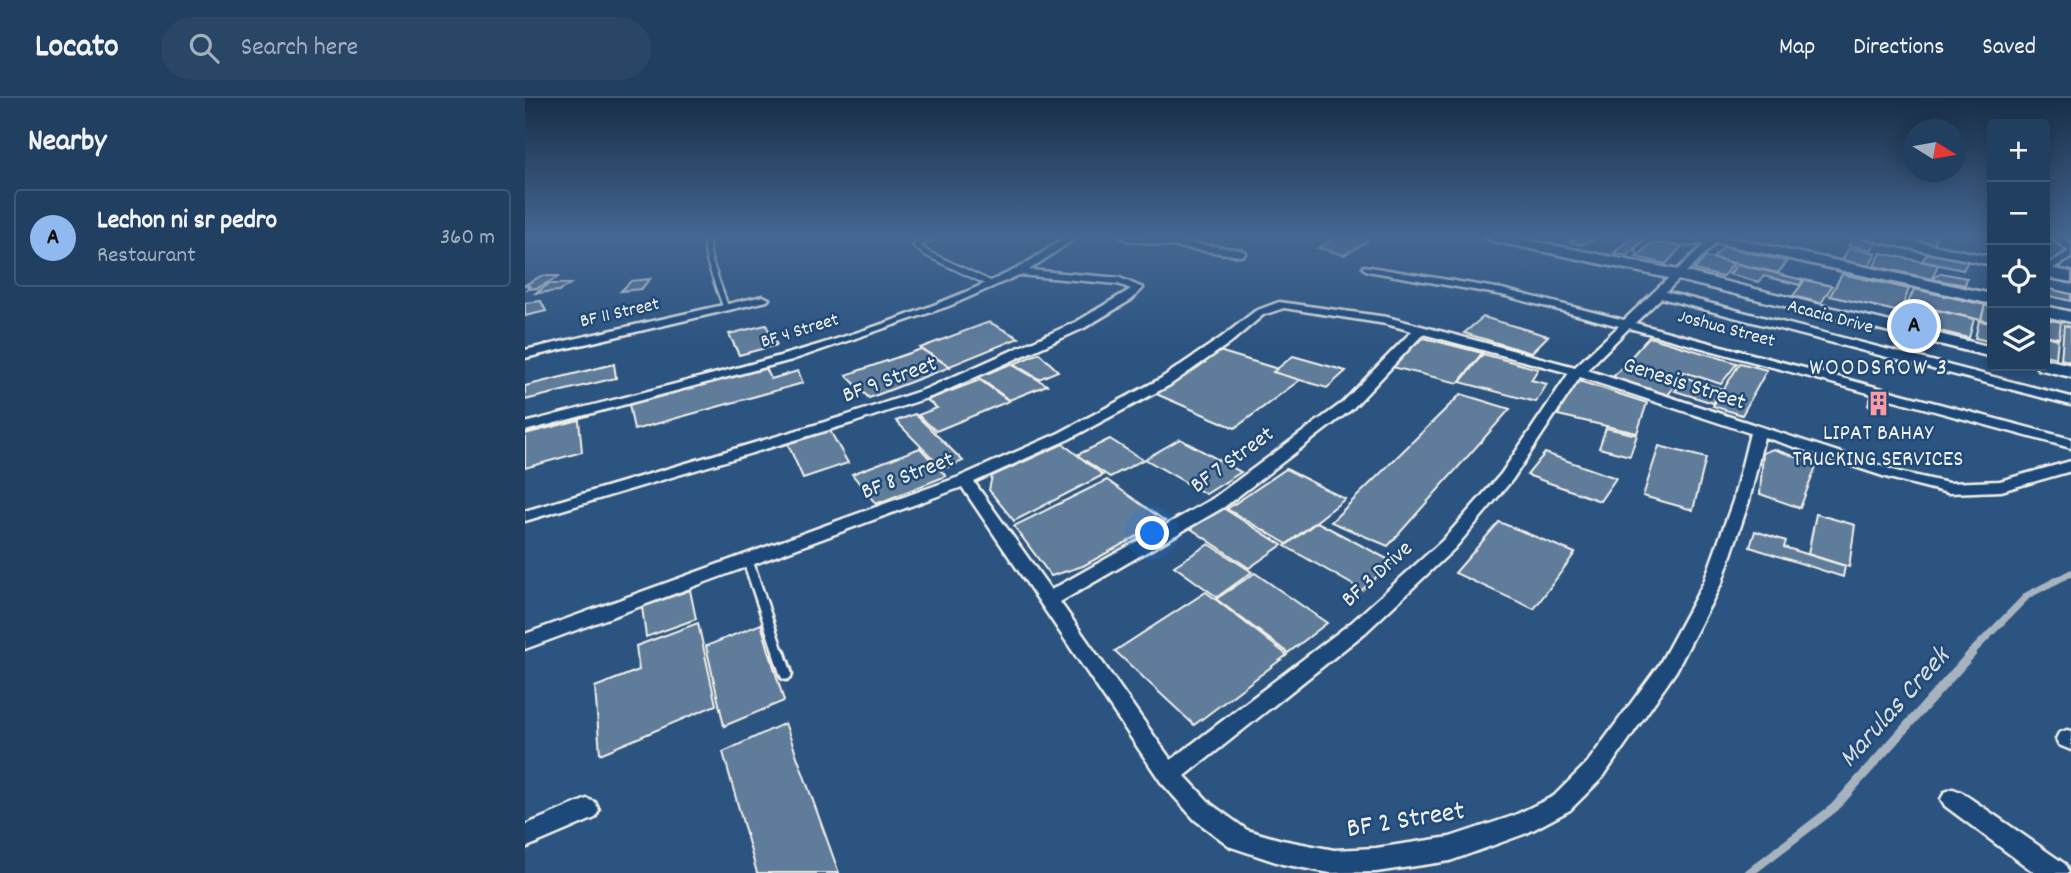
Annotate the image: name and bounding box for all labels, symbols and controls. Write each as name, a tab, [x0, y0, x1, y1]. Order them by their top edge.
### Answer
search box	[161, 17, 651, 80]
text: Locato	[35, 25, 119, 72]
icon: search	[185, 29, 223, 67]
text: Search here	[241, 30, 358, 67]
text: Map	[1779, 31, 1815, 65]
text: Directions	[1853, 31, 1944, 65]
text: Saved	[1982, 31, 2036, 65]
north arrow	[1903, 119, 1966, 182]
map controls	[1987, 119, 2050, 371]
button: +	[1987, 119, 2050, 182]
text: Nearby	[28, 122, 106, 165]
button: −	[1987, 182, 2050, 245]
text: Lechon ni sr pedro	[97, 203, 277, 240]
text: A	[47, 222, 59, 255]
text: 360 m	[440, 222, 495, 255]
text: Restaurant	[97, 240, 196, 273]
button: locate	[1987, 245, 2050, 308]
street label: BF 11 Street	[578, 292, 662, 336]
street label: Acacia Drive	[1784, 294, 1876, 342]
pin: A	[1891, 300, 1937, 352]
street label: Joshua Street	[1674, 304, 1778, 356]
street label: BF 4 Street	[758, 307, 842, 357]
button: layers	[1987, 308, 2050, 371]
street label: BF 9 Street	[838, 349, 942, 413]
street label: Genesis Street	[1618, 350, 1750, 420]
district label: WOODSROW 3	[1809, 352, 1949, 386]
building icon: LIPAT BAHAY TRUCKING SERVICES	[1864, 390, 1892, 418]
place label: LIPAT BAHAY TRUCKING SERVICES	[1793, 418, 1963, 477]
street label: BF 7 Street	[1184, 419, 1282, 503]
street label: BF 8 Street	[857, 444, 959, 510]
your location	[1135, 516, 1169, 550]
street label: BF 3 Drive	[1335, 534, 1421, 616]
water label: Marulas Creek	[1831, 638, 1963, 778]
street label: BF 2 Street	[1344, 793, 1468, 851]

